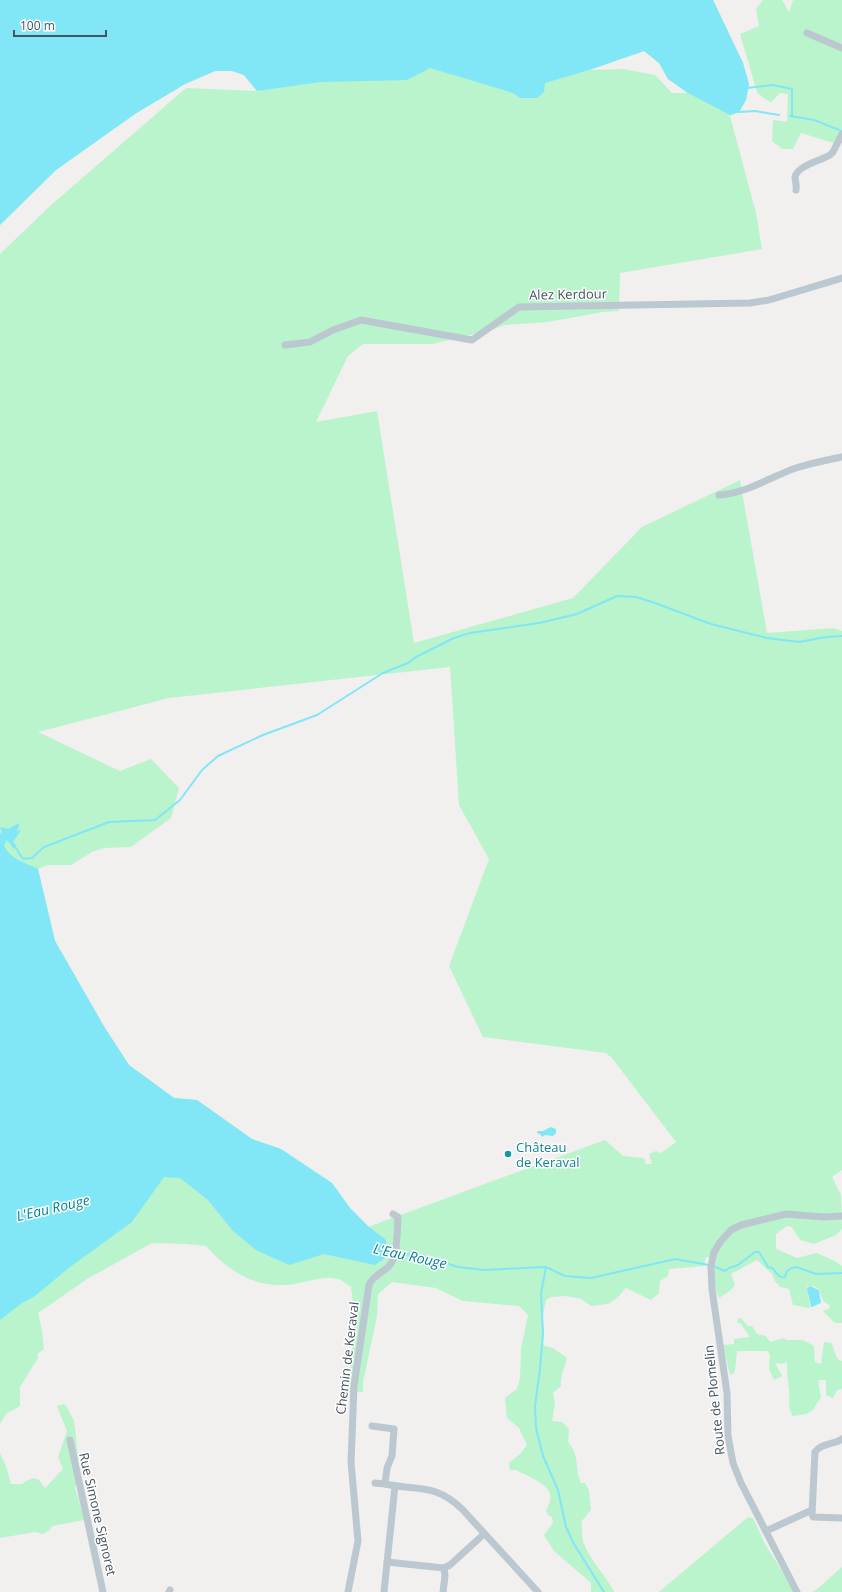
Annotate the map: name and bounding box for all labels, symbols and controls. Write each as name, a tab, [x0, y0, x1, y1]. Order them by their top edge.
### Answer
scale bar	[14, 12, 106, 38]
text: 100 m	[20, 17, 55, 34]
street label: Alez Kerdour	[529, 284, 608, 304]
place label: Château de Keraval	[516, 1138, 579, 1171]
marker: Château de Keraval	[503, 1149, 513, 1159]
water label: L'Eau Rouge	[14, 1190, 91, 1225]
water label: L'Eau Rouge	[372, 1238, 449, 1273]
street label: Chemin de Keraval	[331, 1301, 363, 1415]
street label: Route de Plomelin	[699, 1344, 729, 1456]
street label: Rue Simone Signoret	[75, 1451, 121, 1578]

